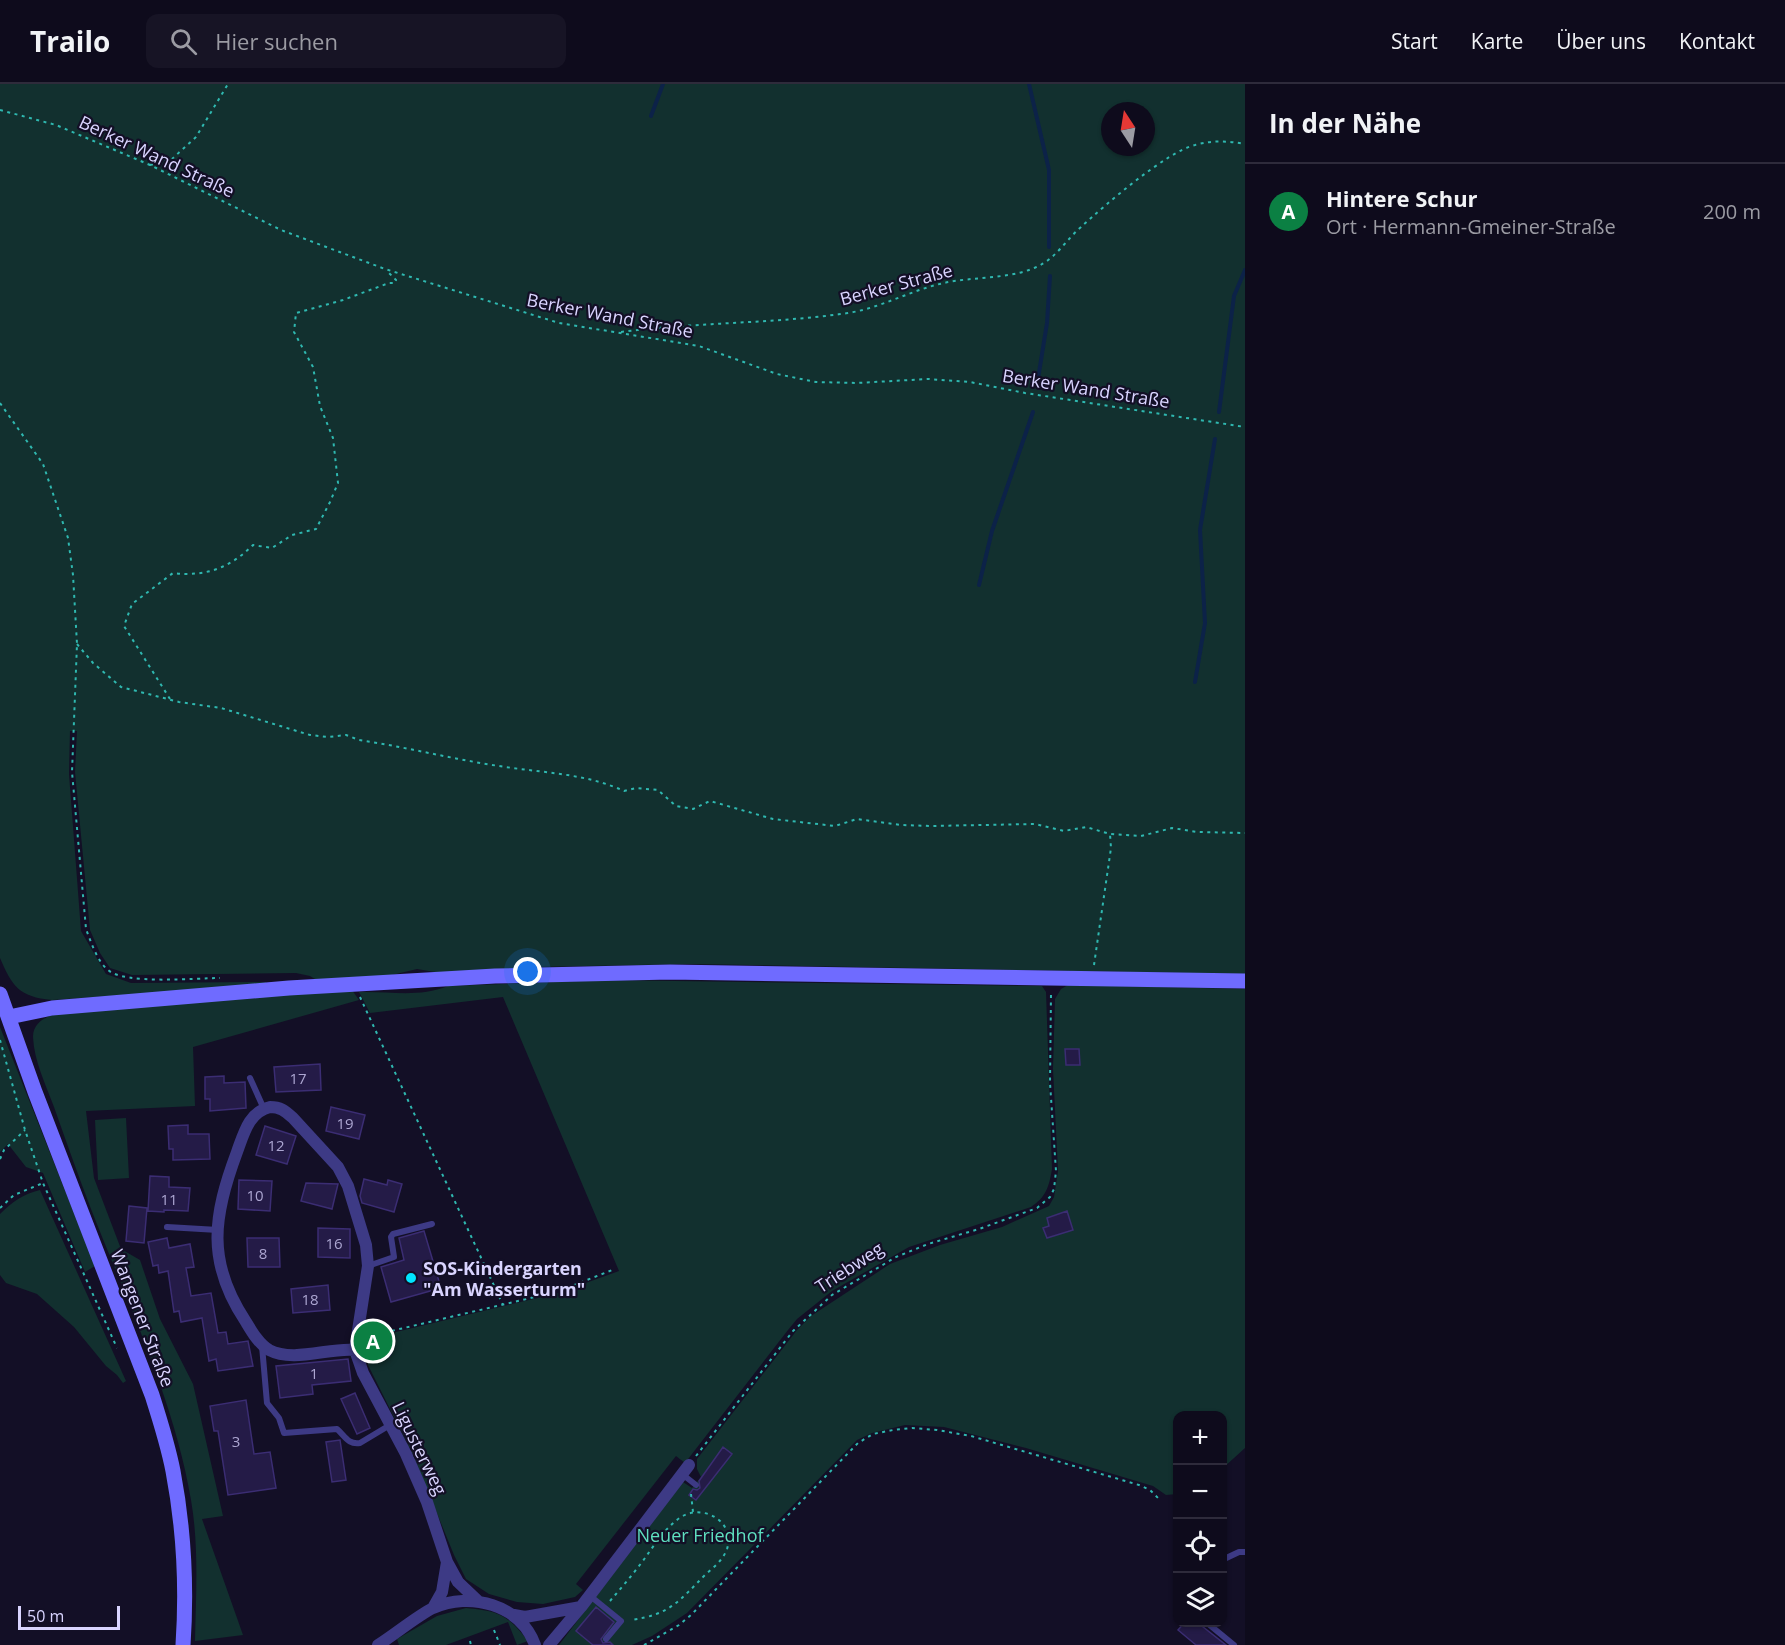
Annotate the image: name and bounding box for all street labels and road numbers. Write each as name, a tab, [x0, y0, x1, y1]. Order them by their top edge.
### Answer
street label: Berker Wand Straße	[75, 109, 239, 203]
street label: Berker Straße	[837, 257, 955, 311]
street label: Berker Wand Straße	[525, 287, 695, 343]
street label: Berker Wand Straße	[1001, 363, 1171, 413]
street label: Triebweg	[810, 1236, 888, 1298]
street label: Wangener Straße	[106, 1246, 180, 1390]
street label: Ligusterweg	[387, 1397, 453, 1499]

